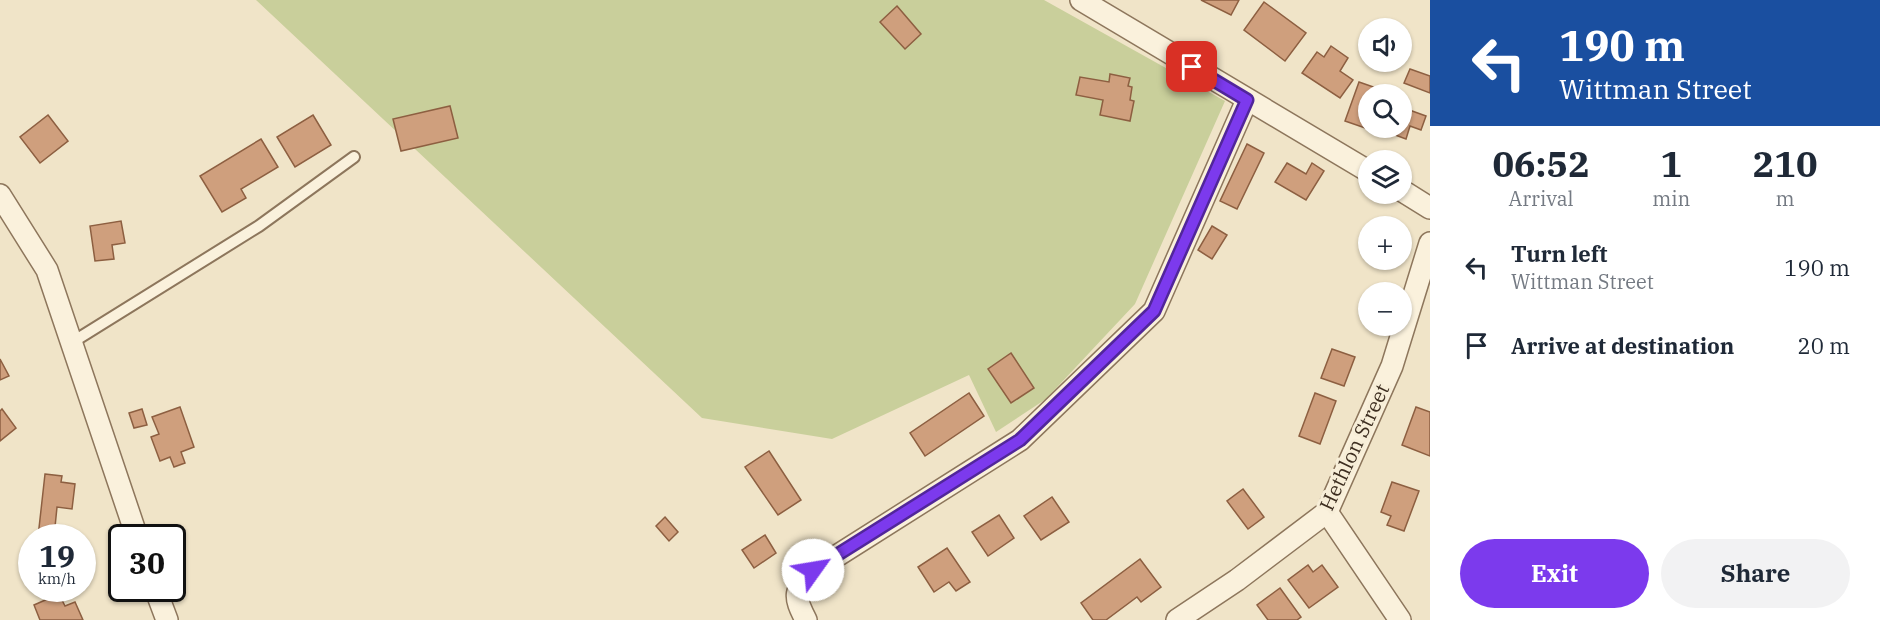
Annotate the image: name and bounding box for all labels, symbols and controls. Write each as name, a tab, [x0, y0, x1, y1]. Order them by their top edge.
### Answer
map controls	[1358, 18, 1412, 336]
button: sound	[1358, 18, 1412, 72]
text: 190 m	[1559, 18, 1685, 73]
icon: left	[1460, 24, 1538, 102]
pin	[1166, 41, 1217, 92]
icon: arrive	[1175, 50, 1208, 83]
text: Wittman Street	[1559, 71, 1752, 106]
button: search	[1358, 84, 1412, 138]
text: 06:52	[1492, 140, 1590, 187]
text: 1	[1660, 140, 1682, 187]
text: 210	[1753, 140, 1818, 187]
button: layers	[1358, 150, 1412, 204]
text: Arrival	[1509, 185, 1574, 212]
text: min	[1652, 185, 1690, 212]
text: m	[1776, 185, 1795, 212]
button: +	[1358, 216, 1412, 270]
text: Turn left	[1511, 239, 1607, 268]
icon: left	[1460, 251, 1493, 284]
text: 190 m	[1784, 253, 1850, 282]
text: Wittman Street	[1511, 268, 1654, 295]
button: −	[1358, 282, 1412, 336]
icon: arrive	[1460, 329, 1493, 362]
text: Arrive at destination	[1511, 331, 1734, 360]
text: 20 m	[1798, 331, 1850, 360]
street label: Hethlon Street	[1313, 379, 1395, 515]
speed limit sign: 30	[108, 524, 186, 602]
text: 19	[39, 536, 75, 575]
position arrow	[781, 538, 845, 602]
button: Exit	[1460, 539, 1649, 608]
button: Share	[1661, 539, 1850, 608]
text: km/h	[38, 569, 76, 588]

